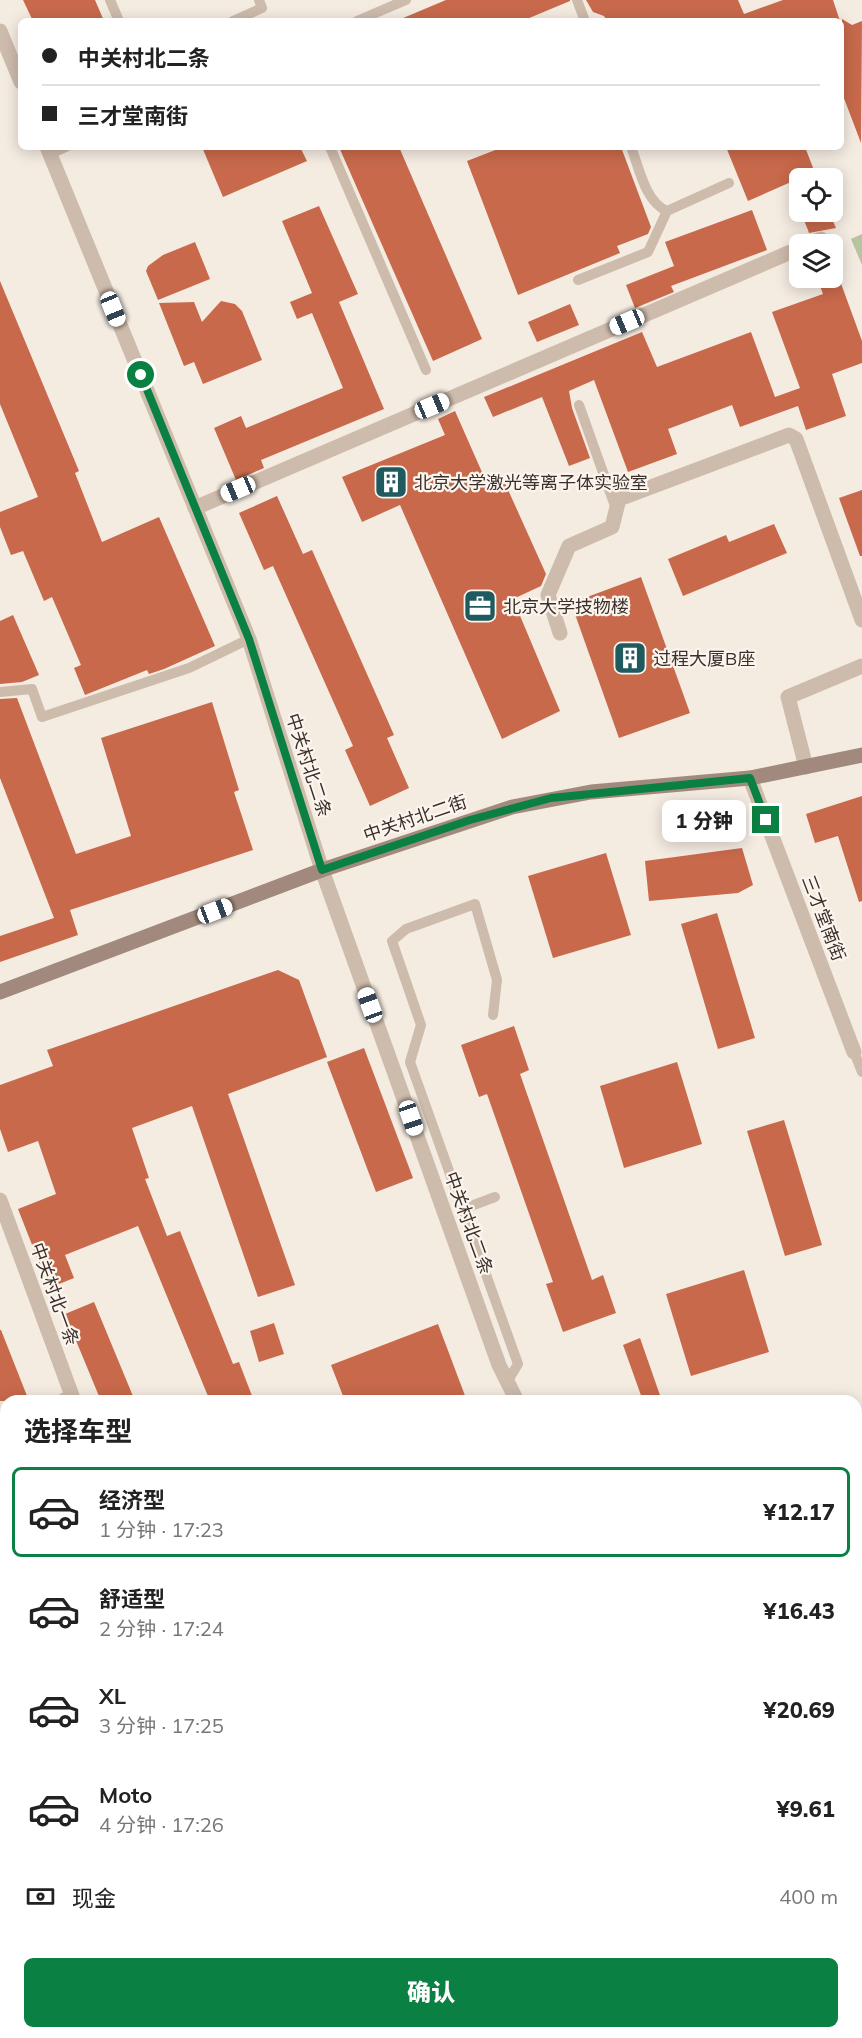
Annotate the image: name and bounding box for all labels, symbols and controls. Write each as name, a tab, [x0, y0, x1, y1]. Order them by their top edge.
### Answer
text: 中关村北二条	[78, 44, 210, 72]
text: 三才堂南街	[78, 102, 188, 130]
map controls	[789, 168, 843, 288]
button: locate	[789, 168, 843, 222]
button: layers	[789, 234, 843, 288]
car	[98, 289, 128, 329]
car	[607, 307, 647, 337]
route start	[127, 361, 154, 388]
car	[412, 391, 452, 421]
building icon: 北京大学激光等离子体实验室	[373, 464, 409, 500]
place label: 北京大学激光等离子体实验室	[414, 471, 648, 494]
car	[218, 474, 258, 504]
office icon: 北京大学技物楼	[462, 588, 498, 624]
place label: 北京大学技物楼	[503, 595, 629, 618]
building icon: 过程大厦B座	[612, 640, 648, 676]
place label: 过程大厦B座	[653, 647, 755, 670]
street label: 中关村北二条	[281, 710, 337, 820]
street label: 中关村北二街	[360, 790, 470, 846]
callout: 1 分钟	[661, 799, 745, 841]
route end	[752, 806, 779, 833]
text: 1 分钟	[675, 808, 733, 833]
street label: 三才堂南街	[797, 872, 851, 964]
car	[195, 896, 235, 926]
car	[355, 985, 385, 1025]
car	[397, 1098, 425, 1138]
street label: 中关村北二条	[440, 1168, 498, 1278]
street label: 中关村北一条	[26, 1239, 84, 1349]
text: 选择车型	[24, 1414, 132, 1448]
icon: car	[27, 1485, 81, 1539]
text: 经济型	[99, 1486, 165, 1514]
text: ¥12.17	[763, 1498, 835, 1526]
text: 1 分钟 · 17:23	[99, 1517, 224, 1542]
icon: car	[27, 1584, 81, 1638]
text: 舒适型	[99, 1585, 165, 1613]
text: ¥16.43	[763, 1597, 835, 1625]
text: 2 分钟 · 17:24	[99, 1616, 224, 1641]
text: XL	[99, 1682, 126, 1710]
icon: car	[27, 1683, 81, 1737]
text: ¥20.69	[763, 1696, 835, 1724]
text: 3 分钟 · 17:25	[99, 1713, 224, 1738]
text: Moto	[99, 1781, 152, 1809]
icon: car	[27, 1782, 81, 1836]
text: ¥9.61	[776, 1795, 835, 1823]
text: 4 分钟 · 17:26	[99, 1812, 224, 1837]
icon: cash	[24, 1880, 57, 1913]
text: 现金	[72, 1884, 116, 1912]
text: 400 m	[779, 1884, 838, 1909]
button: 确认	[24, 1958, 838, 2027]

